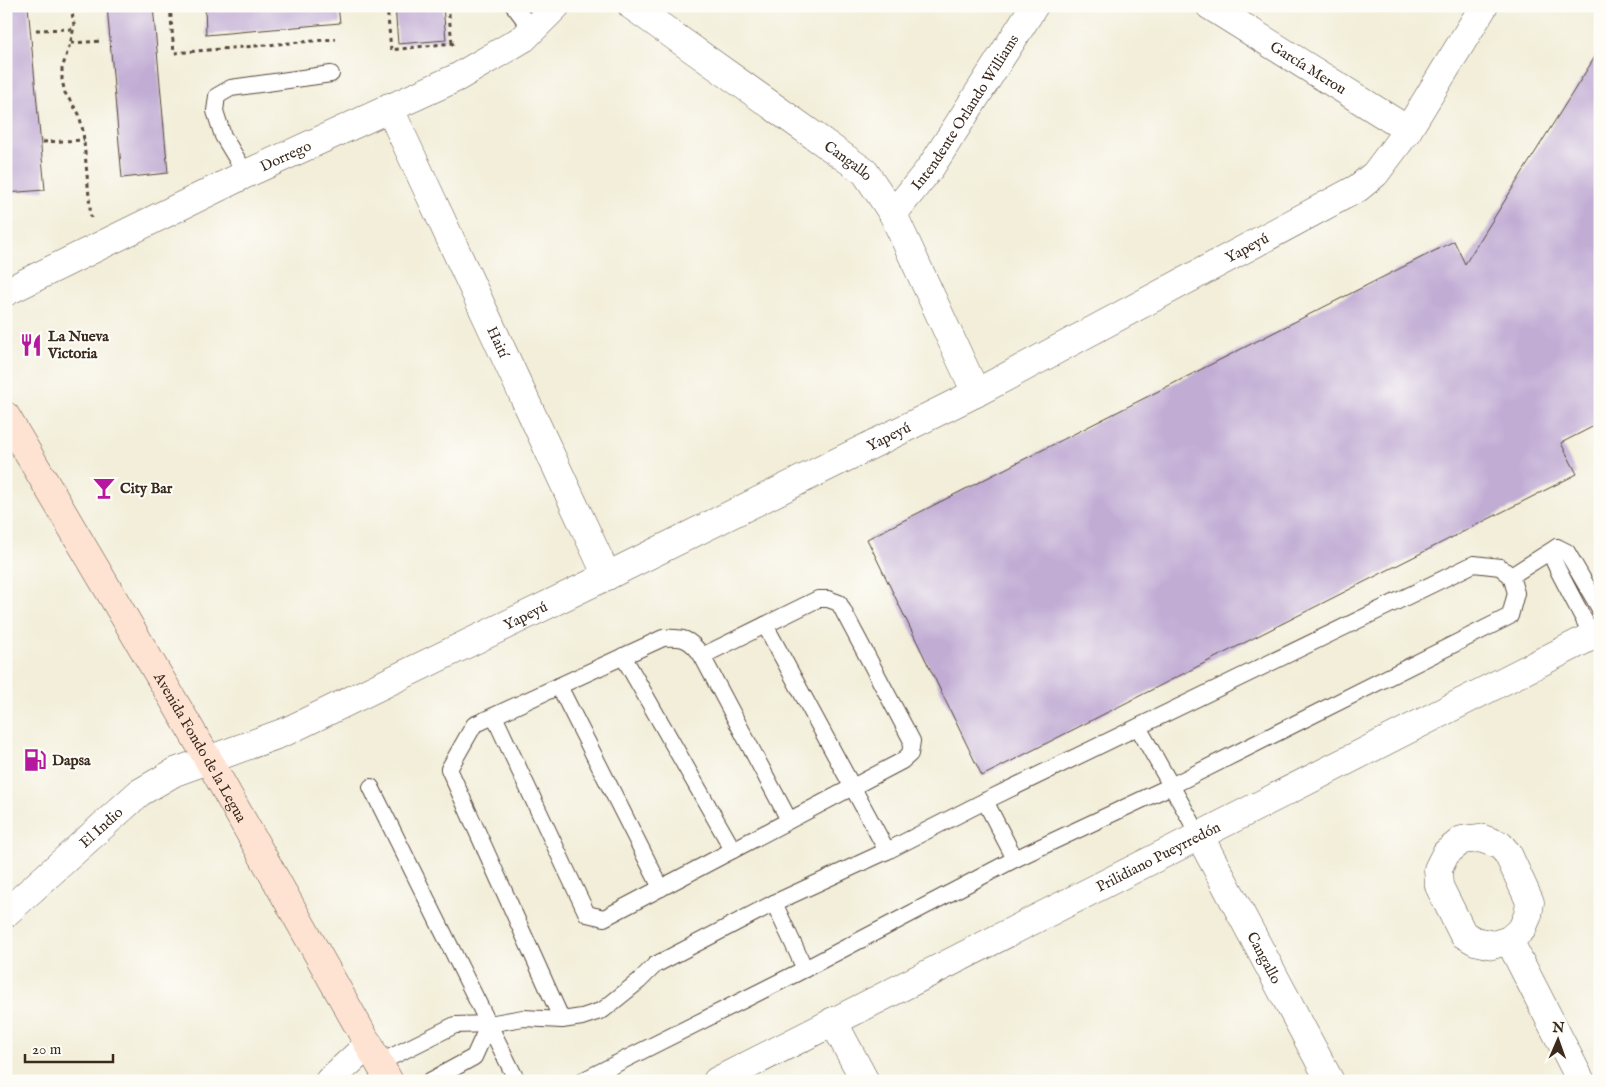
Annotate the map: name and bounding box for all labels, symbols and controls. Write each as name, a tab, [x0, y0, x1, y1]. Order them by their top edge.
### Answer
street label: Intendente Orlando Williams	[907, 31, 1023, 194]
street label: García Merou	[1266, 37, 1350, 99]
street label: Dorrego	[257, 136, 314, 176]
street label: Cangallo	[820, 137, 877, 184]
street label: Yapeyú	[1222, 229, 1272, 267]
street label: Haití	[482, 323, 514, 362]
place label: La Nueva Victoria	[47, 327, 109, 363]
restaurant icon: La Nueva Victoria	[18, 332, 44, 358]
street label: Yapeyú	[864, 418, 914, 456]
bar icon: City Bar	[91, 475, 117, 501]
place label: City Bar	[120, 479, 173, 498]
street label: Yapeyú	[501, 597, 551, 635]
street label: Avenida Fondo de la Legua	[149, 668, 251, 826]
fuel station icon: Dapsa	[22, 747, 48, 773]
place label: Dapsa	[52, 751, 91, 770]
street label: El Indio	[76, 803, 127, 852]
street label: Prilidiano Pueyrredón	[1093, 818, 1224, 897]
street label: Cangallo	[1242, 929, 1285, 987]
north arrow	[1534, 1014, 1584, 1064]
text: N	[1551, 1019, 1565, 1037]
scale bar	[25, 1032, 112, 1064]
text: 20 m	[32, 1040, 62, 1059]

